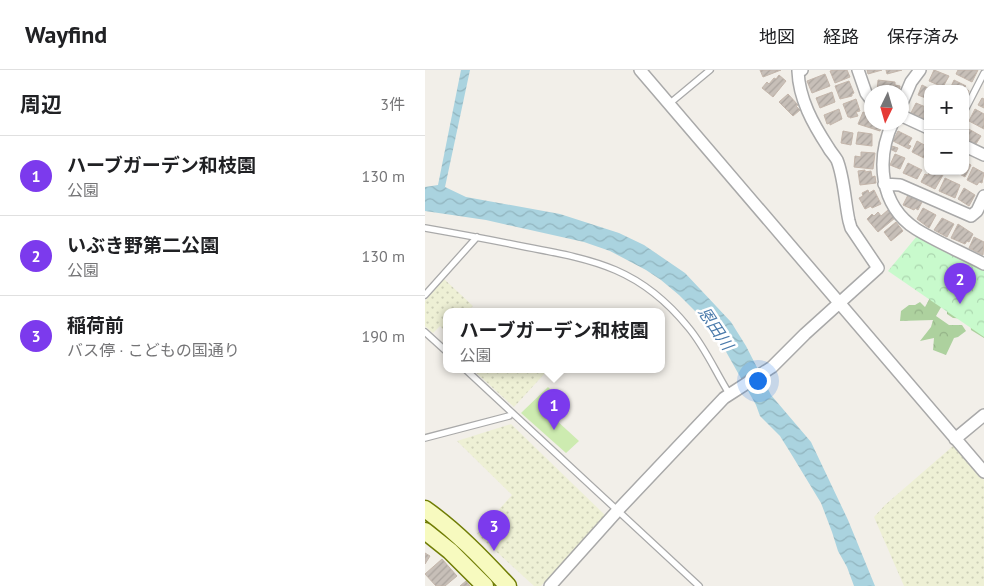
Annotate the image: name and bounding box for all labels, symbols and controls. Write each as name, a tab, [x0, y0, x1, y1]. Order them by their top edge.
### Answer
text: Wayfind	[25, 19, 107, 50]
text: 地図	[759, 25, 795, 48]
text: 経路	[823, 25, 859, 48]
text: 保存済み	[887, 25, 959, 48]
north arrow	[864, 85, 909, 130]
map controls	[924, 85, 969, 175]
button: +	[924, 85, 969, 130]
text: 周辺	[20, 91, 62, 118]
text: 3件	[380, 94, 405, 114]
button: −	[924, 130, 969, 175]
text: ハーブガーデン和枝園	[67, 153, 256, 177]
text: 1	[31, 166, 41, 186]
text: 130 m	[362, 166, 405, 186]
text: 公園	[67, 180, 99, 200]
text: いぶき野第二公園	[67, 233, 219, 257]
text: 2	[31, 246, 41, 266]
text: 130 m	[362, 246, 405, 266]
text: 公園	[67, 260, 99, 280]
pin: 2	[944, 263, 976, 304]
water label: 恩田川	[694, 303, 739, 355]
popup	[443, 308, 665, 373]
text: 稲荷前	[67, 313, 124, 337]
text: ハーブガーデン和枝園	[460, 318, 648, 342]
text: 3	[31, 326, 41, 346]
text: 190 m	[362, 326, 405, 346]
text: バス停 · こどもの国通り	[67, 340, 240, 360]
text: 公園	[460, 345, 492, 365]
your location	[745, 368, 771, 394]
pin: 1	[538, 389, 570, 430]
pin: 3	[478, 510, 510, 551]

